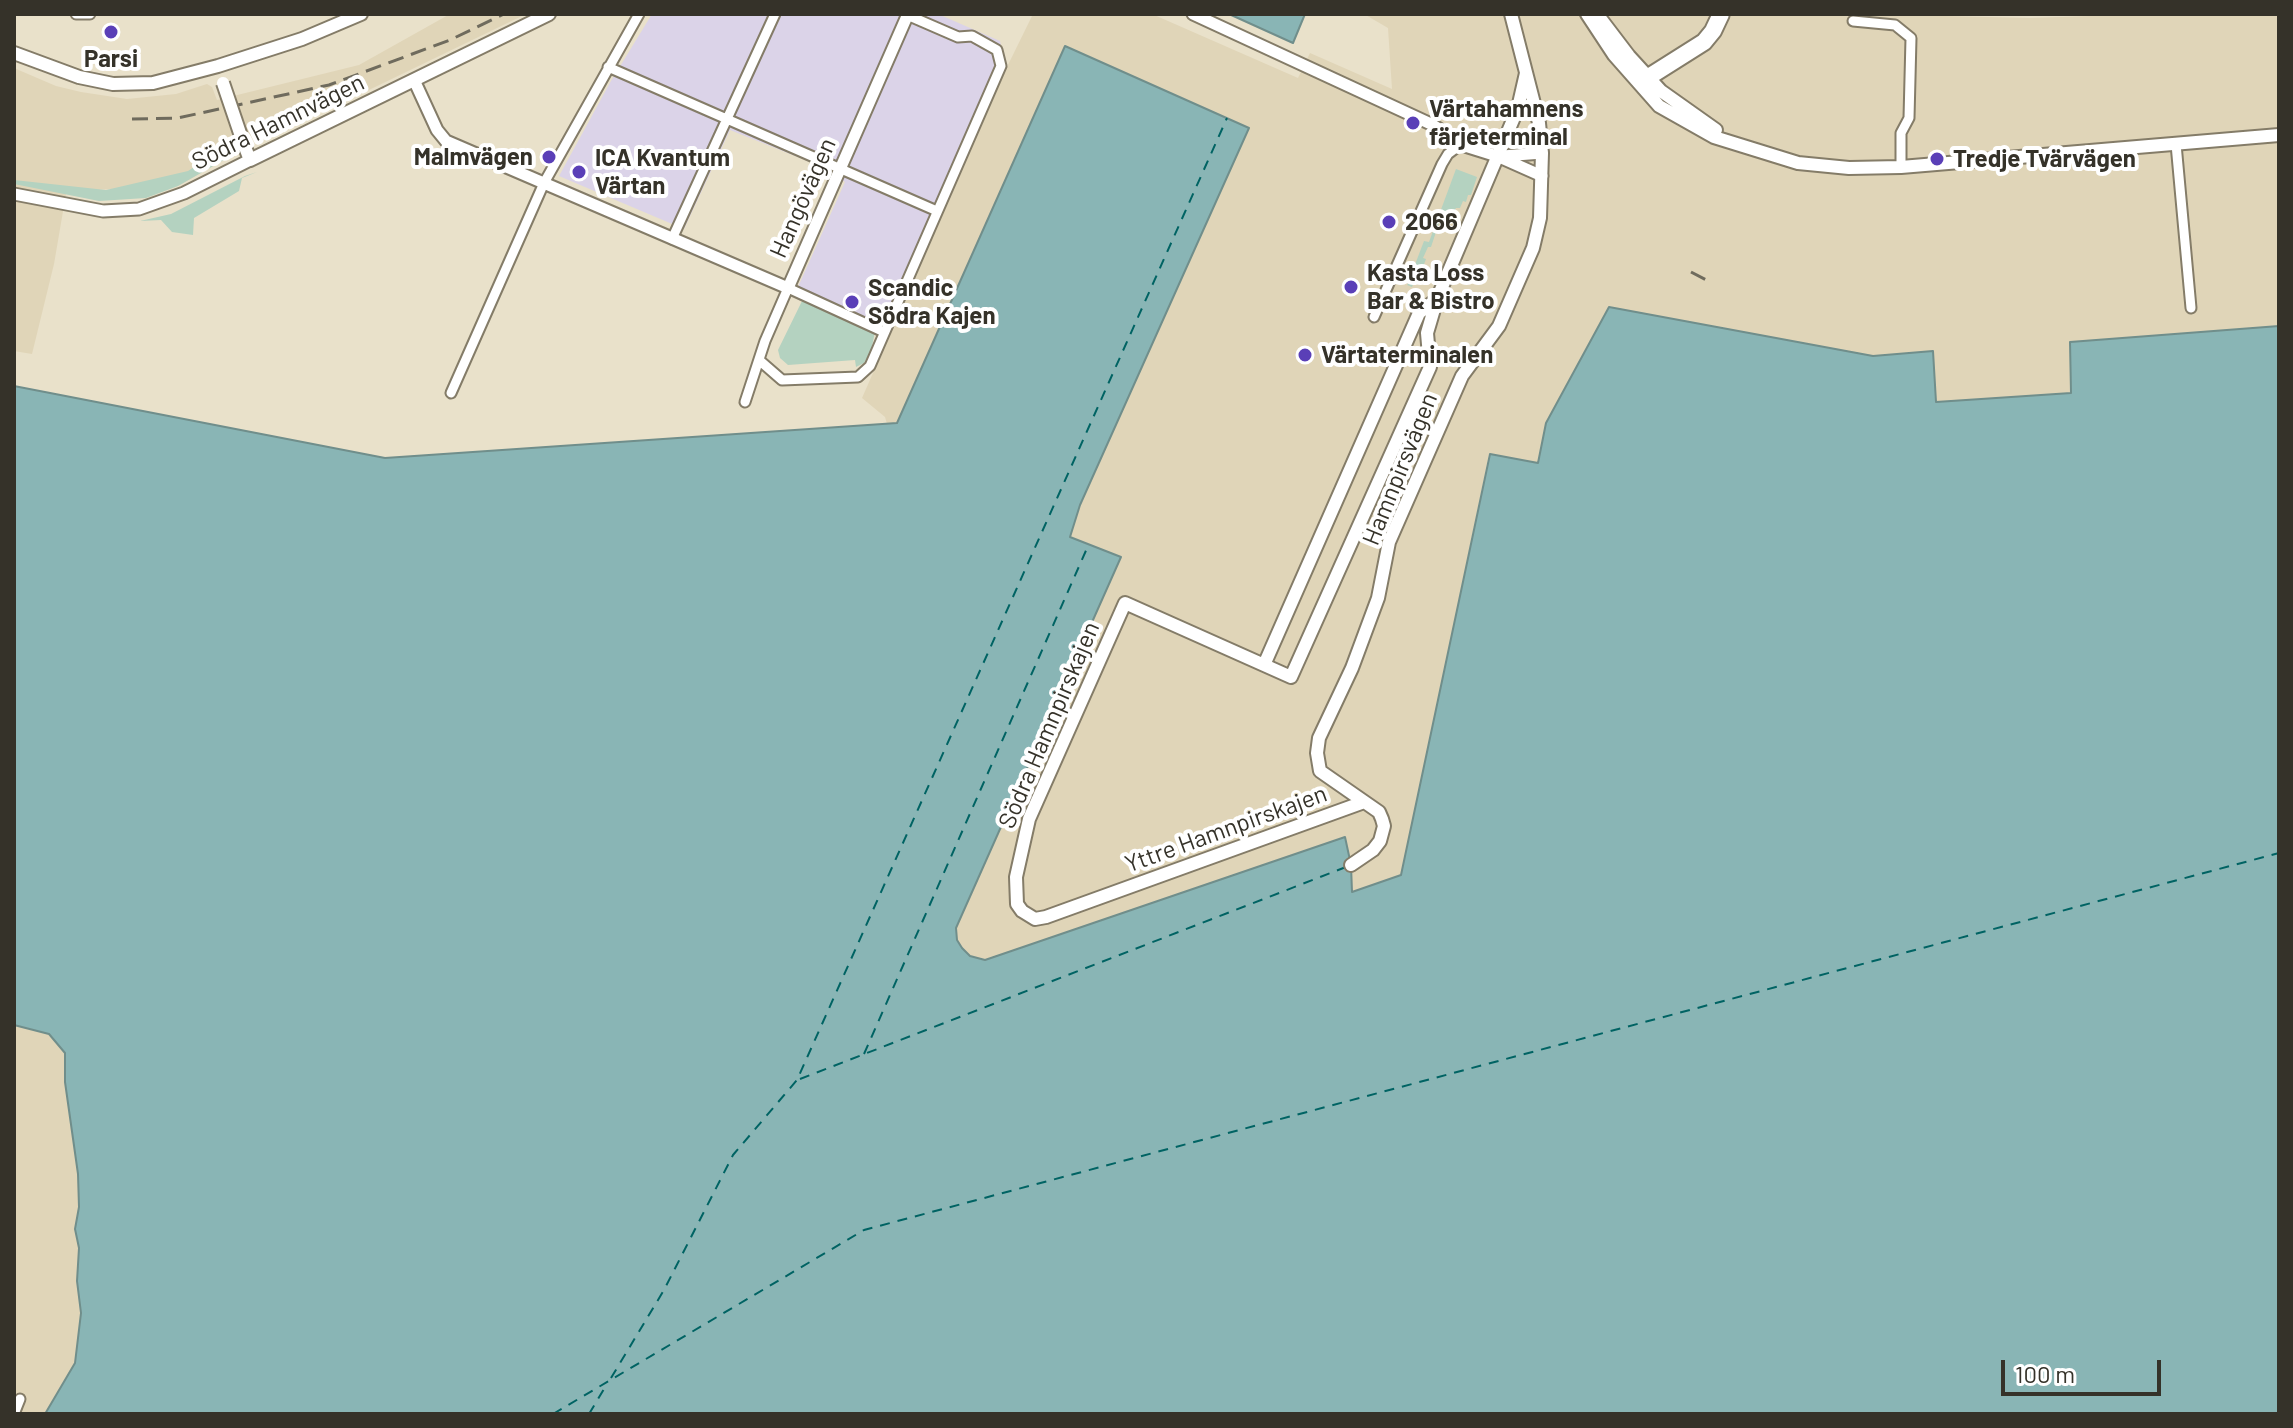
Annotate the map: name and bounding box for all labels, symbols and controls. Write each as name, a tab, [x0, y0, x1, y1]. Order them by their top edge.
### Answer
marker: Parsi	[102, 23, 120, 41]
place label: Parsi	[84, 45, 138, 73]
street label: Södra Hamnvägen	[187, 68, 369, 176]
place label: Värtahamnens färjeterminal	[1429, 95, 1583, 151]
marker: Värtahamnens färjeterminal	[1404, 114, 1422, 132]
street label: Hangövägen	[764, 134, 842, 262]
place label: Malmvägen	[414, 143, 533, 171]
place label: ICA Kvantum Värtan	[595, 144, 730, 200]
place label: Tredje Tvärvägen	[1953, 145, 2136, 173]
marker: Malmvägen	[540, 148, 558, 166]
marker: Tredje Tvärvägen	[1928, 150, 1946, 168]
marker: ICA Kvantum Värtan	[570, 163, 588, 181]
place label: 2066	[1405, 208, 1458, 236]
marker: 2066	[1380, 213, 1398, 231]
place label: Kasta Loss Bar & Bistro	[1367, 259, 1495, 315]
place label: Scandic Södra Kajen	[868, 274, 996, 330]
marker: Kasta Loss Bar & Bistro	[1342, 278, 1360, 296]
marker: Scandic Södra Kajen	[843, 293, 861, 311]
place label: Värtaterminalen	[1321, 341, 1493, 369]
marker: Värtaterminalen	[1296, 346, 1314, 364]
street label: Hamnpirsvägen	[1356, 389, 1444, 549]
street label: Södra Hamnpirskajen	[992, 617, 1106, 833]
street label: Yttre Hamnpirskajen	[1121, 779, 1331, 879]
scale bar	[2005, 1344, 2165, 1394]
text: 100 m	[2015, 1359, 2075, 1388]

